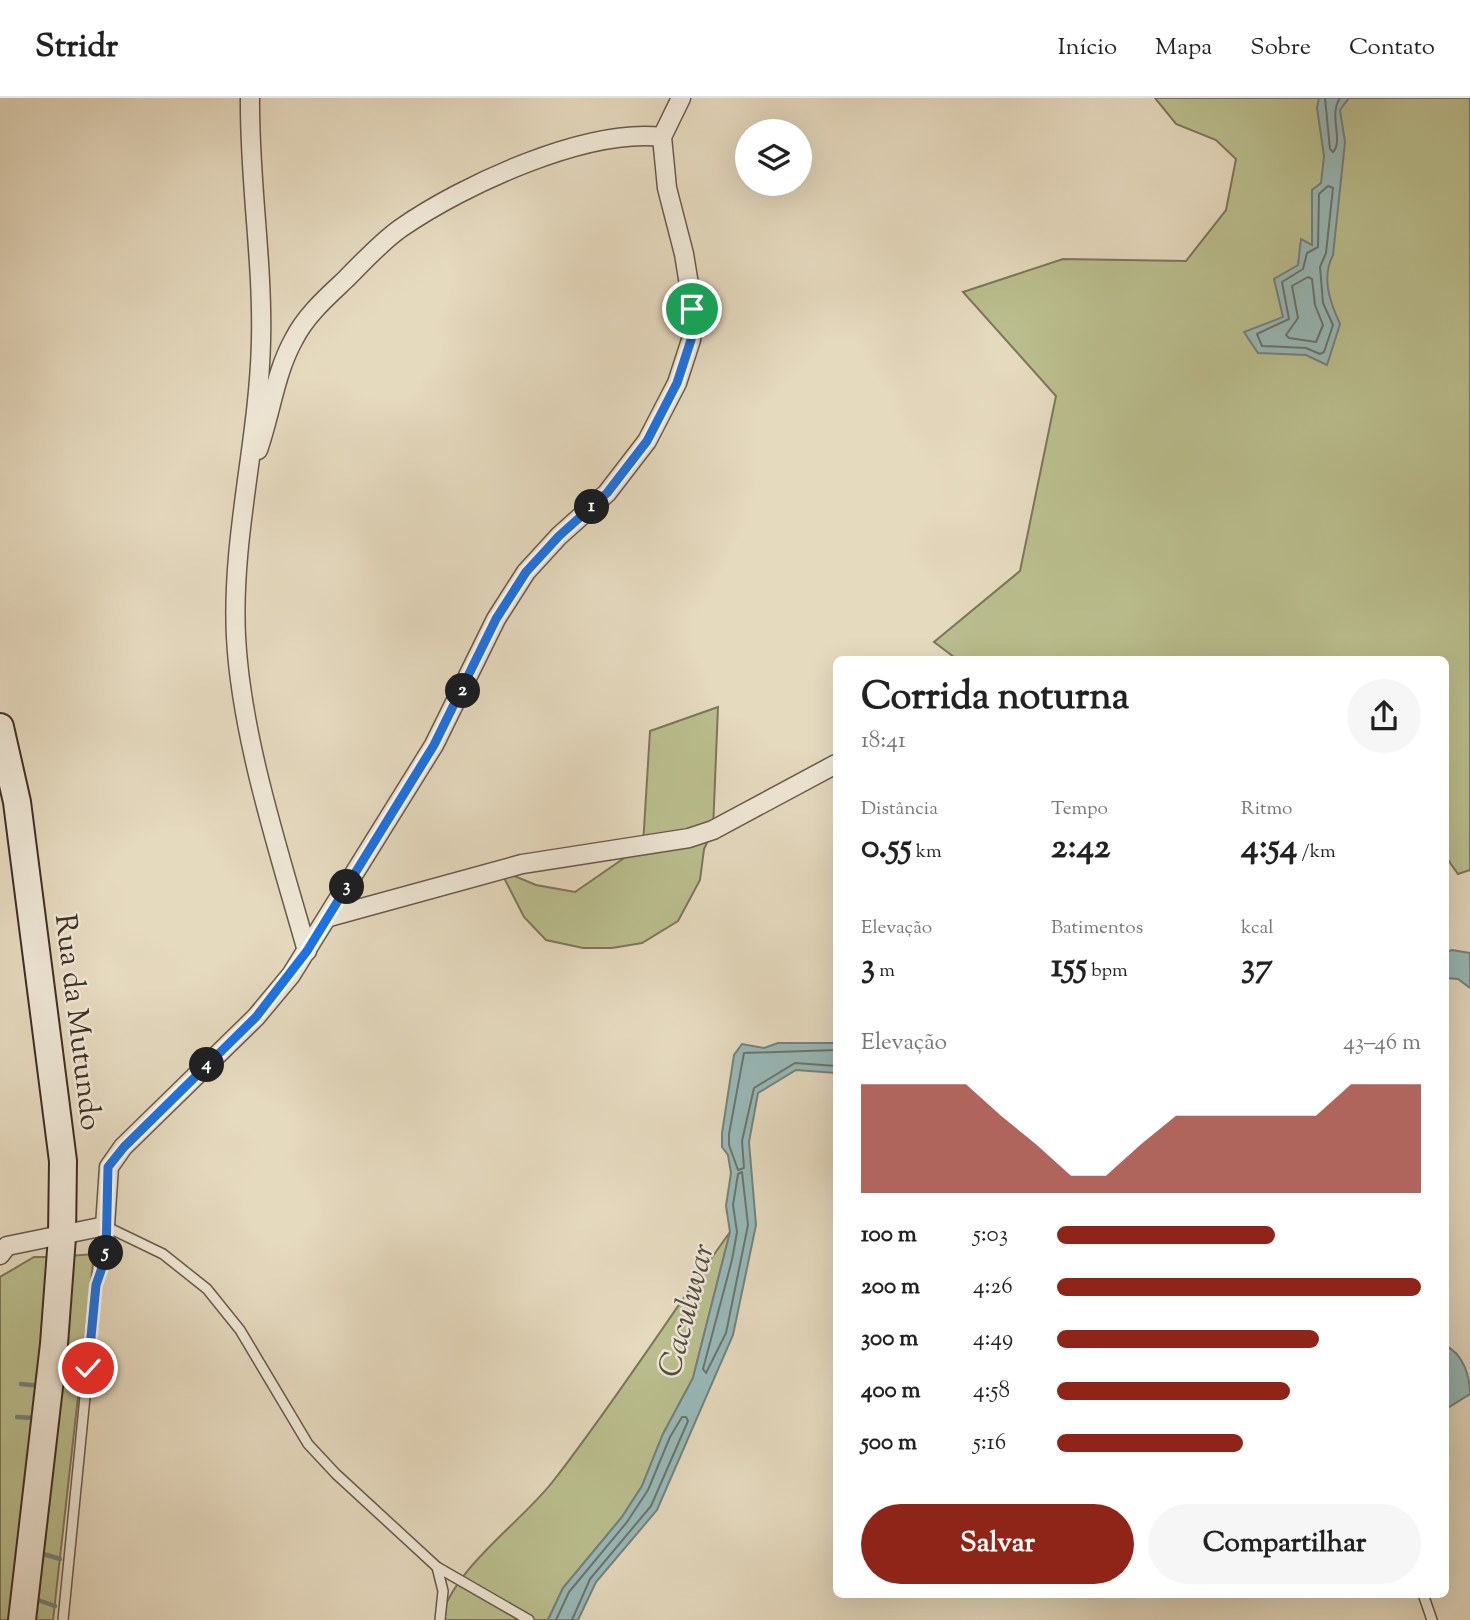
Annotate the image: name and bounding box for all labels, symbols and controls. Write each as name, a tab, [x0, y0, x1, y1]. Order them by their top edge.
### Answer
text: Stridr	[35, 24, 118, 72]
text: Início	[1058, 31, 1117, 65]
text: Mapa	[1155, 31, 1212, 65]
text: Sobre	[1250, 31, 1311, 65]
text: Contato	[1349, 31, 1435, 65]
map controls	[735, 119, 812, 196]
button: layers	[735, 119, 812, 196]
pin	[662, 279, 722, 339]
icon: arrive	[673, 290, 711, 328]
pin: 1	[574, 490, 610, 524]
text: 1	[588, 493, 595, 520]
text: Corrida noturna	[861, 672, 1129, 726]
pin: 2	[446, 674, 480, 708]
text: 2	[458, 677, 467, 704]
button: share	[1347, 679, 1421, 753]
text: 18:41	[861, 725, 906, 758]
text: Distância	[861, 796, 938, 823]
text: Tempo	[1051, 796, 1108, 823]
text: Ritmo	[1241, 796, 1292, 823]
text: 0.55	[861, 823, 912, 874]
text: 2:42	[1051, 823, 1111, 874]
text: 4:54	[1241, 823, 1297, 874]
text: km	[912, 839, 942, 866]
text: /km	[1297, 839, 1336, 866]
pin: 3	[330, 870, 364, 904]
text: 3	[343, 873, 350, 900]
street label: Rua da Mutundo	[42, 912, 111, 1133]
text: Elevação	[861, 915, 932, 942]
text: Batimentos	[1051, 915, 1143, 942]
text: kcal	[1241, 915, 1274, 942]
text: 3	[861, 942, 875, 993]
text: 155	[1051, 942, 1087, 993]
text: 37	[1241, 942, 1273, 993]
text: m	[875, 958, 895, 985]
text: bpm	[1087, 958, 1128, 985]
text: Elevação	[861, 1027, 947, 1060]
text: 43–46 m	[1343, 1027, 1421, 1060]
pin: 4	[190, 1048, 224, 1082]
text: 4	[202, 1051, 211, 1078]
text: 100 m	[861, 1219, 917, 1252]
text: 5:03	[973, 1219, 1008, 1252]
pin: 5	[88, 1236, 124, 1270]
text: 5	[102, 1239, 109, 1266]
water label: Caculuvar	[648, 1239, 728, 1383]
text: 200 m	[861, 1271, 920, 1304]
text: 4:26	[973, 1271, 1013, 1304]
text: 300 m	[861, 1323, 918, 1356]
text: 4:49	[973, 1323, 1013, 1356]
pin	[58, 1338, 118, 1398]
icon: check	[69, 1349, 107, 1387]
text: 400 m	[861, 1375, 921, 1408]
text: 4:58	[973, 1375, 1010, 1408]
text: 500 m	[861, 1427, 917, 1460]
text: 5:16	[973, 1427, 1006, 1460]
button: Salvar	[861, 1504, 1134, 1584]
button: Compartilhar	[1148, 1504, 1421, 1584]

